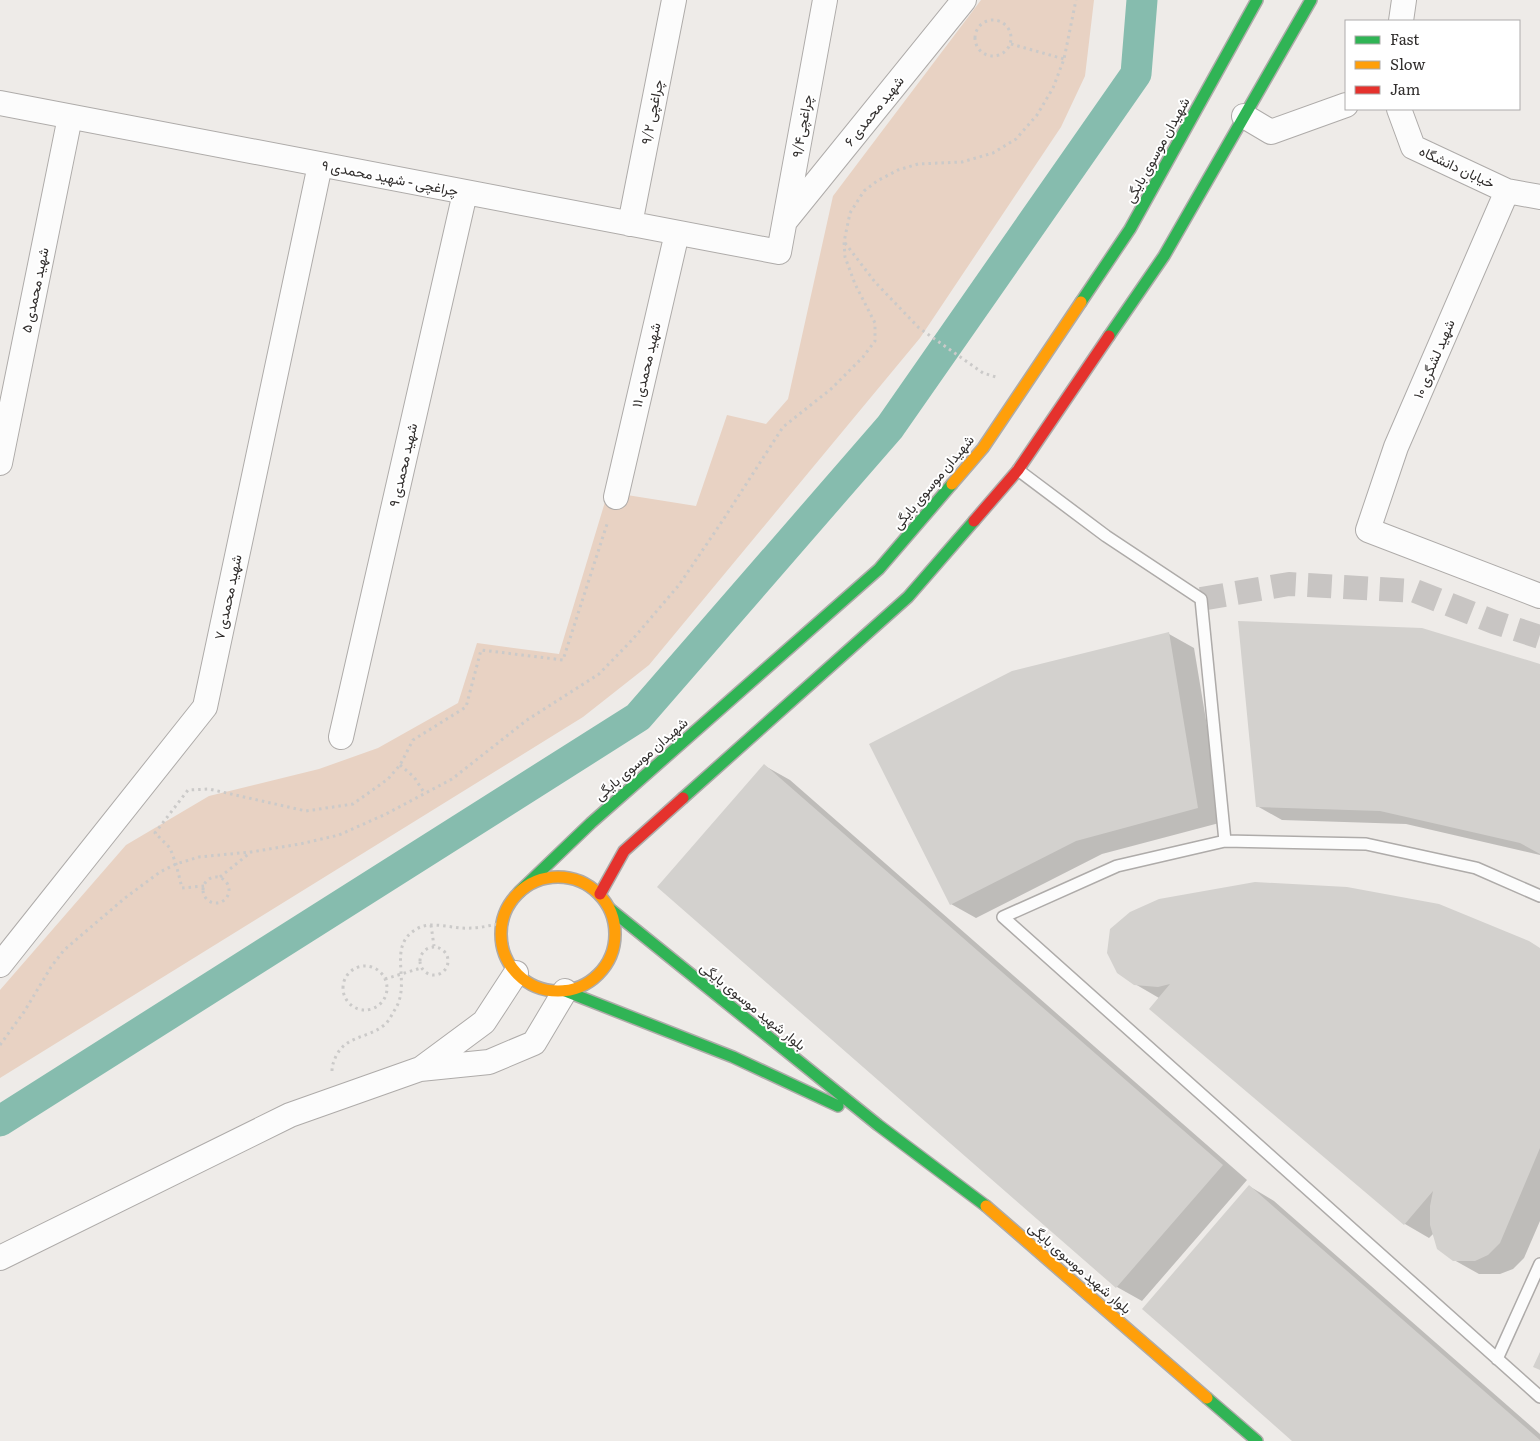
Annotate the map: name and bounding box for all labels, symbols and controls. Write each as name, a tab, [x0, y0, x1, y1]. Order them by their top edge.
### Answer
legend	[1345, 20, 1520, 110]
text: Fast	[1390, 27, 1419, 50]
text: Slow	[1390, 52, 1425, 75]
street label: شهید محمدی ۶	[839, 71, 908, 150]
text: Jam	[1390, 77, 1421, 100]
street label: ۹/۲ چراغچی	[635, 78, 668, 146]
street label: ۹/۴چراغچی	[786, 93, 817, 159]
street label: شهیدان موسوی بایگی	[1119, 93, 1193, 206]
street label: خیابان دانشگاه	[1416, 140, 1498, 192]
street label: ۹ چراغچی - شهید محمدی	[320, 154, 460, 201]
street label: شهید محمدی ۵	[15, 245, 53, 334]
street label: شهید لشگری ۱۰	[1407, 316, 1459, 401]
street label: شهید محمدی ۱۱	[626, 320, 665, 409]
street label: شهید محمدی ۹	[383, 421, 421, 509]
street label: شهیدان موسوی بایگی	[887, 430, 978, 533]
street label: شهید محمدی ۷	[208, 552, 246, 641]
street label: شهیدان موسوی بایگی	[589, 712, 691, 805]
street label: بلوار شهید موسوی بایگی	[696, 956, 811, 1054]
street label: بلوار شهید موسوی بایگی	[1025, 1217, 1137, 1318]

